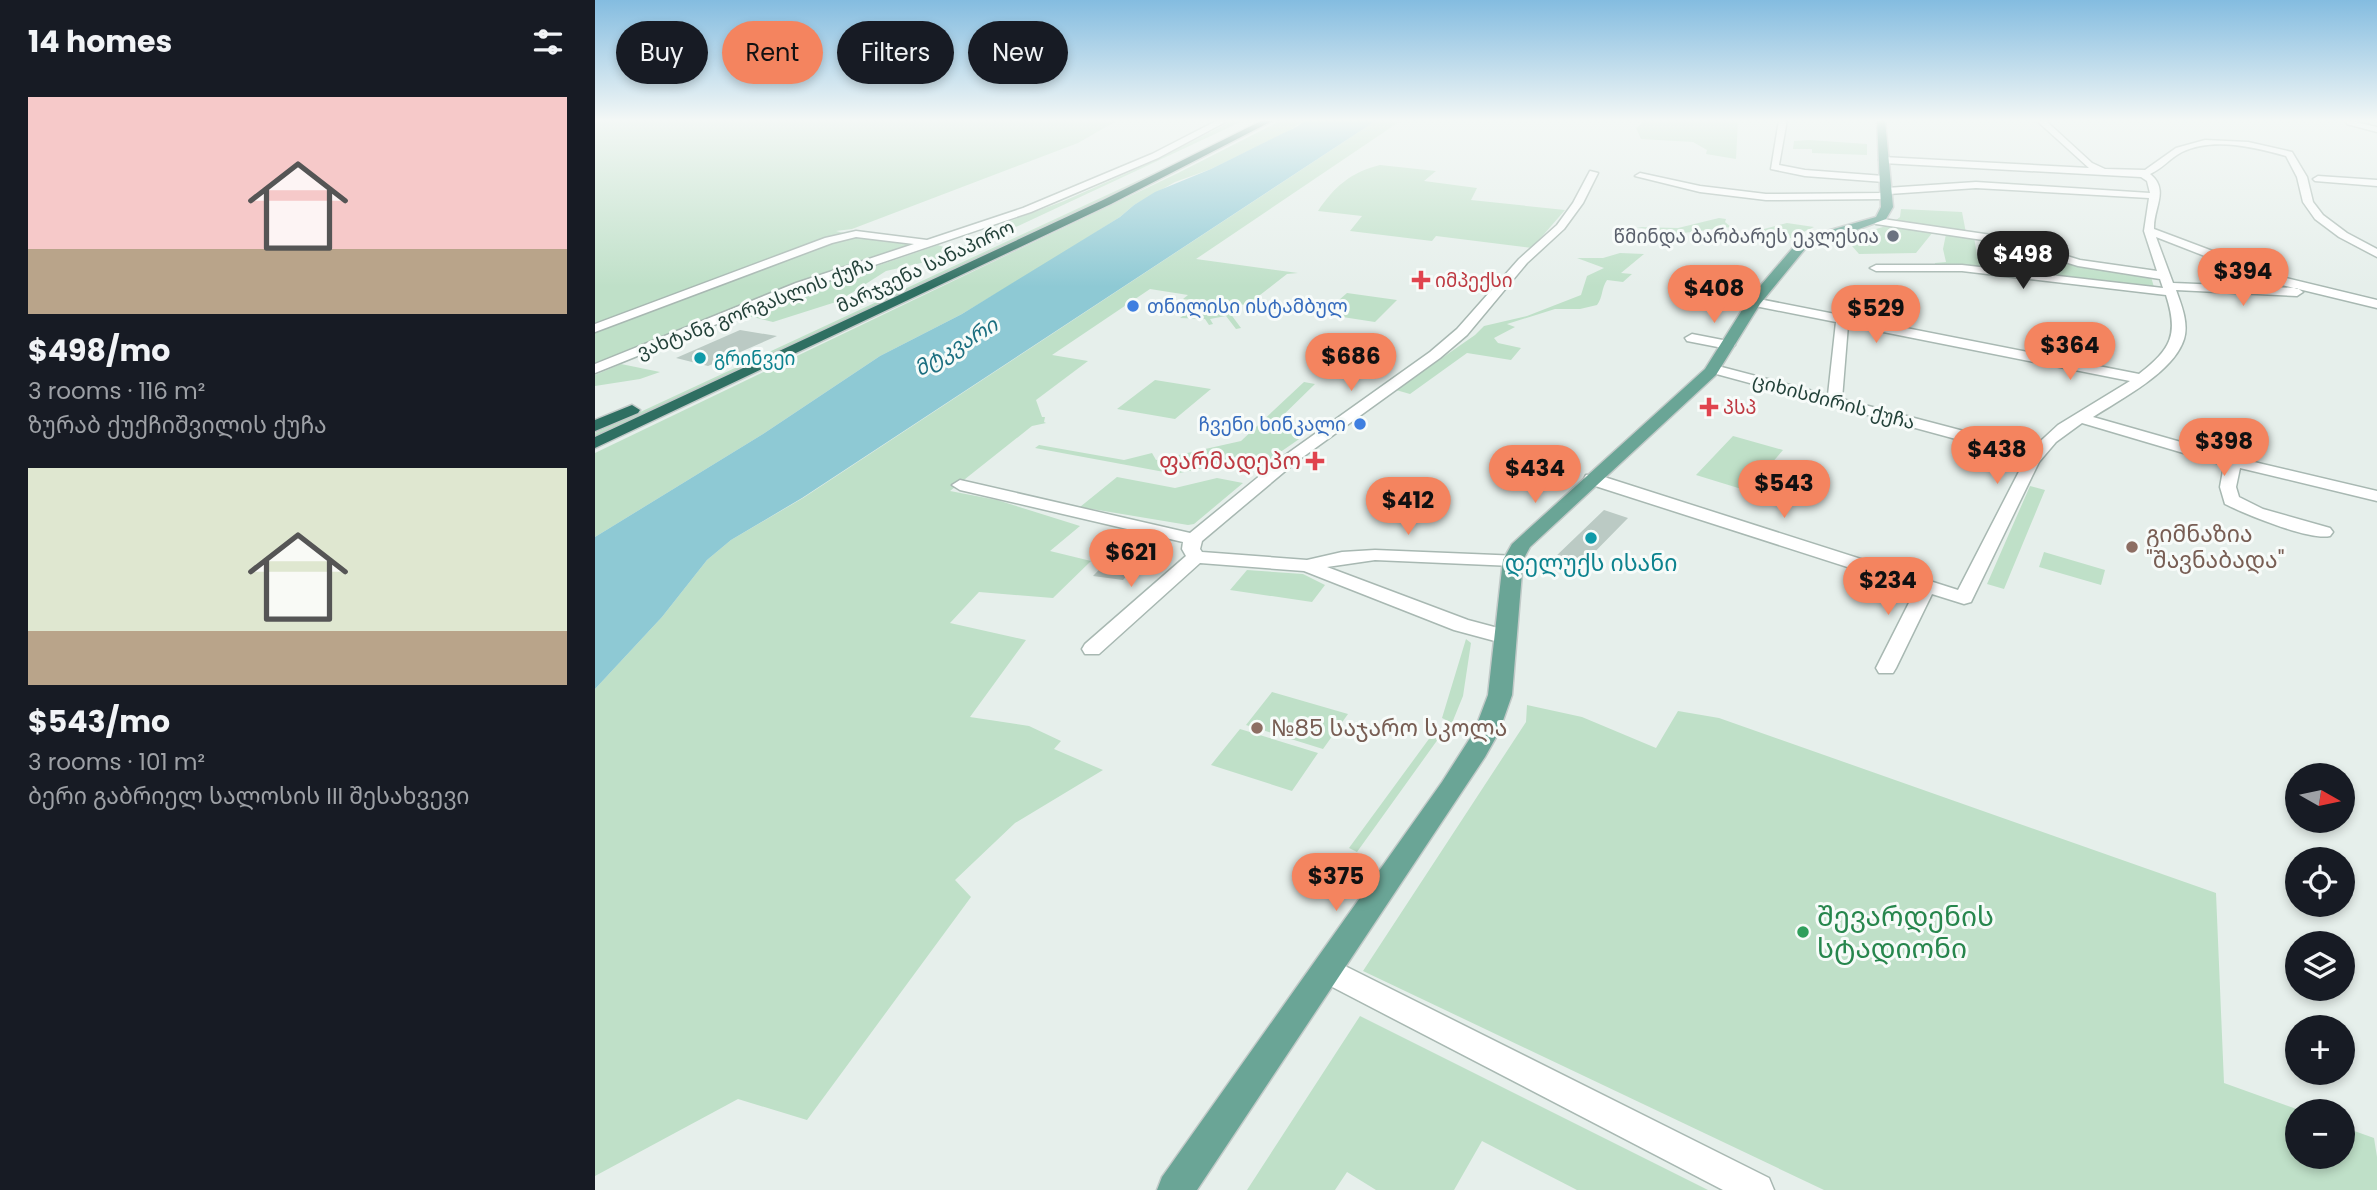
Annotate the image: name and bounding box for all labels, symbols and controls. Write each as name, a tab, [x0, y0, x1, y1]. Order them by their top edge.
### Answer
text: 14 homes	[28, 20, 172, 63]
chip: Buy	[616, 21, 708, 84]
chip: Rent	[722, 21, 823, 84]
chip: Filters	[837, 21, 954, 84]
chip: New	[968, 21, 1068, 84]
icon: filters	[529, 23, 567, 61]
icon: home	[235, 143, 361, 269]
street label: მარჯვენა სანაპირო	[832, 213, 1018, 320]
place label: წმინდა ბარბარეს ეკლესია	[1613, 223, 1879, 250]
marker: წმინდა ბარბარეს ეკლესია	[1885, 228, 1901, 244]
pin: $498	[1982, 232, 2064, 291]
text: $498	[1993, 238, 2053, 270]
pin: $394	[2202, 248, 2284, 308]
street label: ვახტანგ გორგასლის ქუჩა	[633, 250, 878, 365]
text: $394	[2214, 255, 2272, 287]
pin: $408	[1673, 266, 1755, 325]
place label: იმპექსი	[1435, 267, 1513, 294]
marker: იმპექსი	[1413, 272, 1429, 288]
text: $408	[1684, 272, 1744, 304]
pin: $529	[1835, 286, 1917, 345]
text: $529	[1847, 292, 1905, 324]
place label: თნილისი ისტამბულ	[1147, 293, 1348, 320]
marker: თნილისი ისტამბულ	[1125, 298, 1141, 314]
water label: მტკვარი	[909, 310, 1004, 383]
pin: $364	[2029, 322, 2111, 382]
text: $498/mo	[28, 329, 170, 372]
text: $364	[2040, 329, 2100, 361]
pin: $686	[1310, 334, 1392, 393]
text: $686	[1321, 340, 1381, 372]
place label: გრინვეი	[714, 345, 796, 372]
marker: გრინვეი	[692, 350, 708, 366]
street label: ციხისძირის ქუჩა	[1750, 367, 1918, 436]
text: 3 rooms · 116 m²	[28, 375, 205, 407]
place label: პსპ	[1723, 394, 1756, 421]
marker: პსპ	[1701, 399, 1717, 415]
text: ზურაბ ქუქჩიშვილის ქუჩა	[28, 409, 327, 441]
place label: ჩვენი ხინკალი	[1199, 411, 1346, 438]
marker: ჩვენი ხინკალი	[1352, 416, 1368, 432]
pin: $398	[2183, 419, 2265, 478]
text: $398	[2195, 425, 2253, 457]
pin: $438	[1956, 426, 2038, 486]
text: $438	[1967, 433, 2027, 465]
place label: ფარმადეპო	[1159, 445, 1301, 477]
pin: $434	[1494, 446, 1576, 505]
text: $434	[1505, 452, 1565, 484]
marker: ფარმადეპო	[1307, 453, 1323, 469]
pin: $543	[1743, 461, 1825, 520]
text: $543	[1754, 467, 1814, 499]
pin: $412	[1367, 477, 1449, 537]
text: $412	[1382, 484, 1434, 516]
icon: home	[235, 514, 361, 640]
place label: გიმნაზია "შავნაბადა"	[2146, 518, 2284, 576]
pin: $621	[1090, 530, 1172, 589]
marker: დელუქს ისანი	[1583, 530, 1599, 546]
text: $621	[1105, 536, 1157, 568]
marker: გიმნაზია "შავნაბადა"	[2124, 539, 2140, 555]
place label: დელუქს ისანი	[1505, 547, 1677, 579]
pin: $234	[1847, 558, 1929, 617]
text: $234	[1859, 564, 1917, 596]
text: $543/mo	[28, 700, 170, 743]
place label: №85 საჯარო სკოლა	[1271, 712, 1507, 744]
marker: №85 საჯარო სკოლა	[1249, 720, 1265, 736]
text: 3 rooms · 101 m²	[28, 746, 205, 778]
north arrow	[2285, 763, 2355, 833]
map controls	[2285, 763, 2355, 1169]
text: ბერი გაბრიელ სალოსის III შესახვევი	[28, 780, 470, 812]
button: locate	[2285, 847, 2355, 917]
pin: $375	[1295, 853, 1377, 913]
text: $375	[1308, 860, 1364, 892]
place label: შევარდენის სტადიონი	[1817, 897, 1994, 968]
marker: შევარდენის სტადიონი	[1795, 924, 1811, 940]
button: layers	[2285, 931, 2355, 1001]
button: +	[2285, 1015, 2355, 1085]
button: −	[2285, 1099, 2355, 1169]

